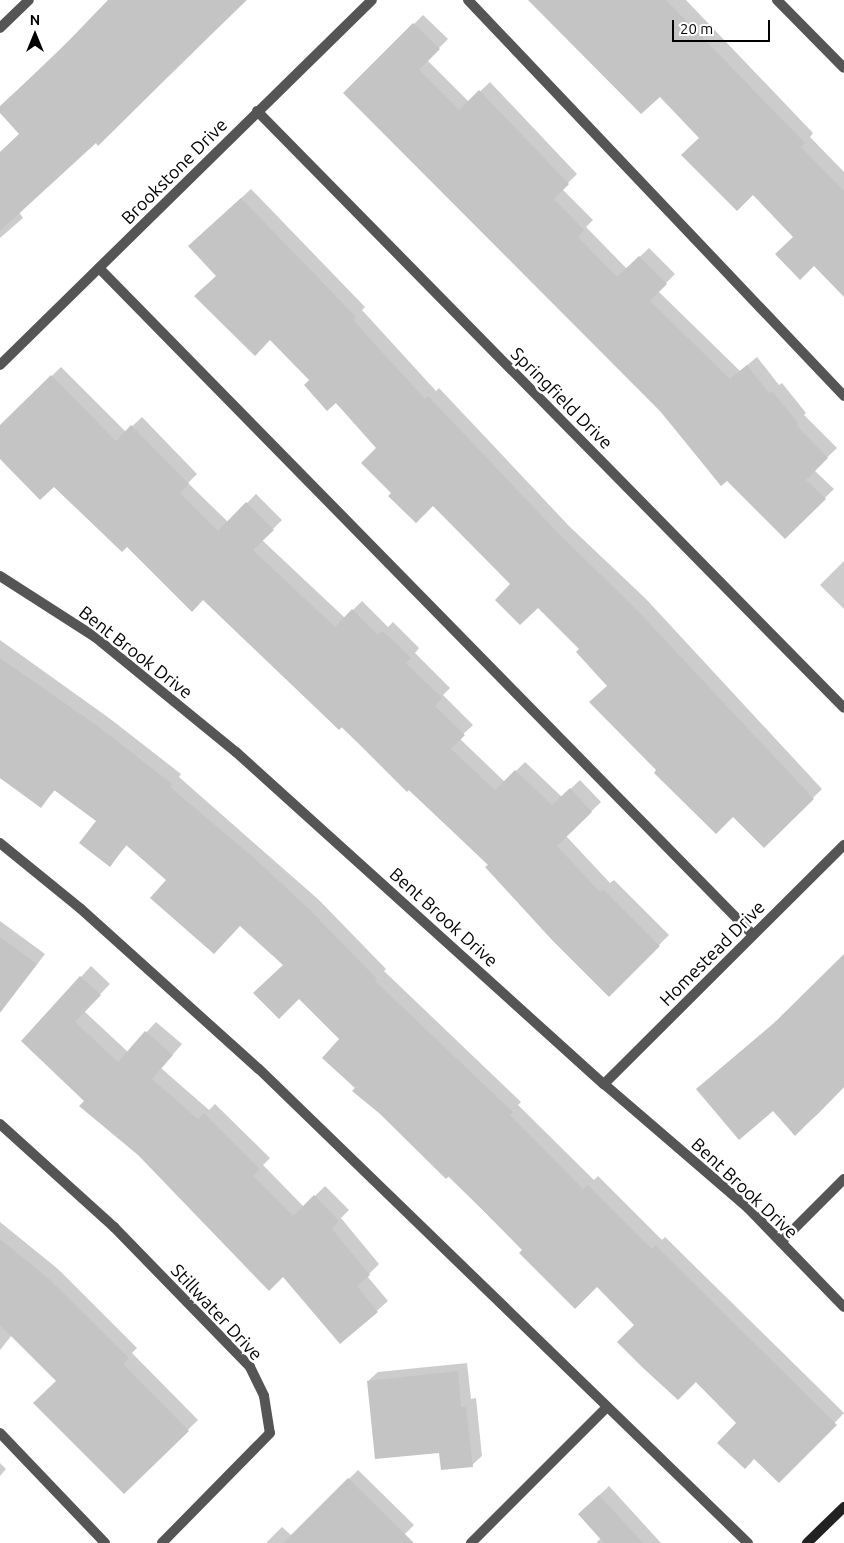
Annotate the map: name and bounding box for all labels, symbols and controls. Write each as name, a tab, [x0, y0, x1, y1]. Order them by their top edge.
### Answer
north arrow	[10, 10, 60, 60]
scale bar	[674, 10, 772, 42]
text: N	[30, 12, 40, 28]
text: 20 m	[680, 20, 713, 37]
street label: Brookstone Drive	[117, 114, 231, 228]
street label: Springfield Drive	[507, 343, 617, 453]
street label: Bent Brook Drive	[75, 601, 197, 703]
street label: Bent Brook Drive	[386, 863, 502, 971]
street label: Homestead Drive	[655, 896, 769, 1010]
street label: Bent Brook Drive	[687, 1133, 803, 1243]
street label: Stillwater Drive	[167, 1259, 267, 1365]

